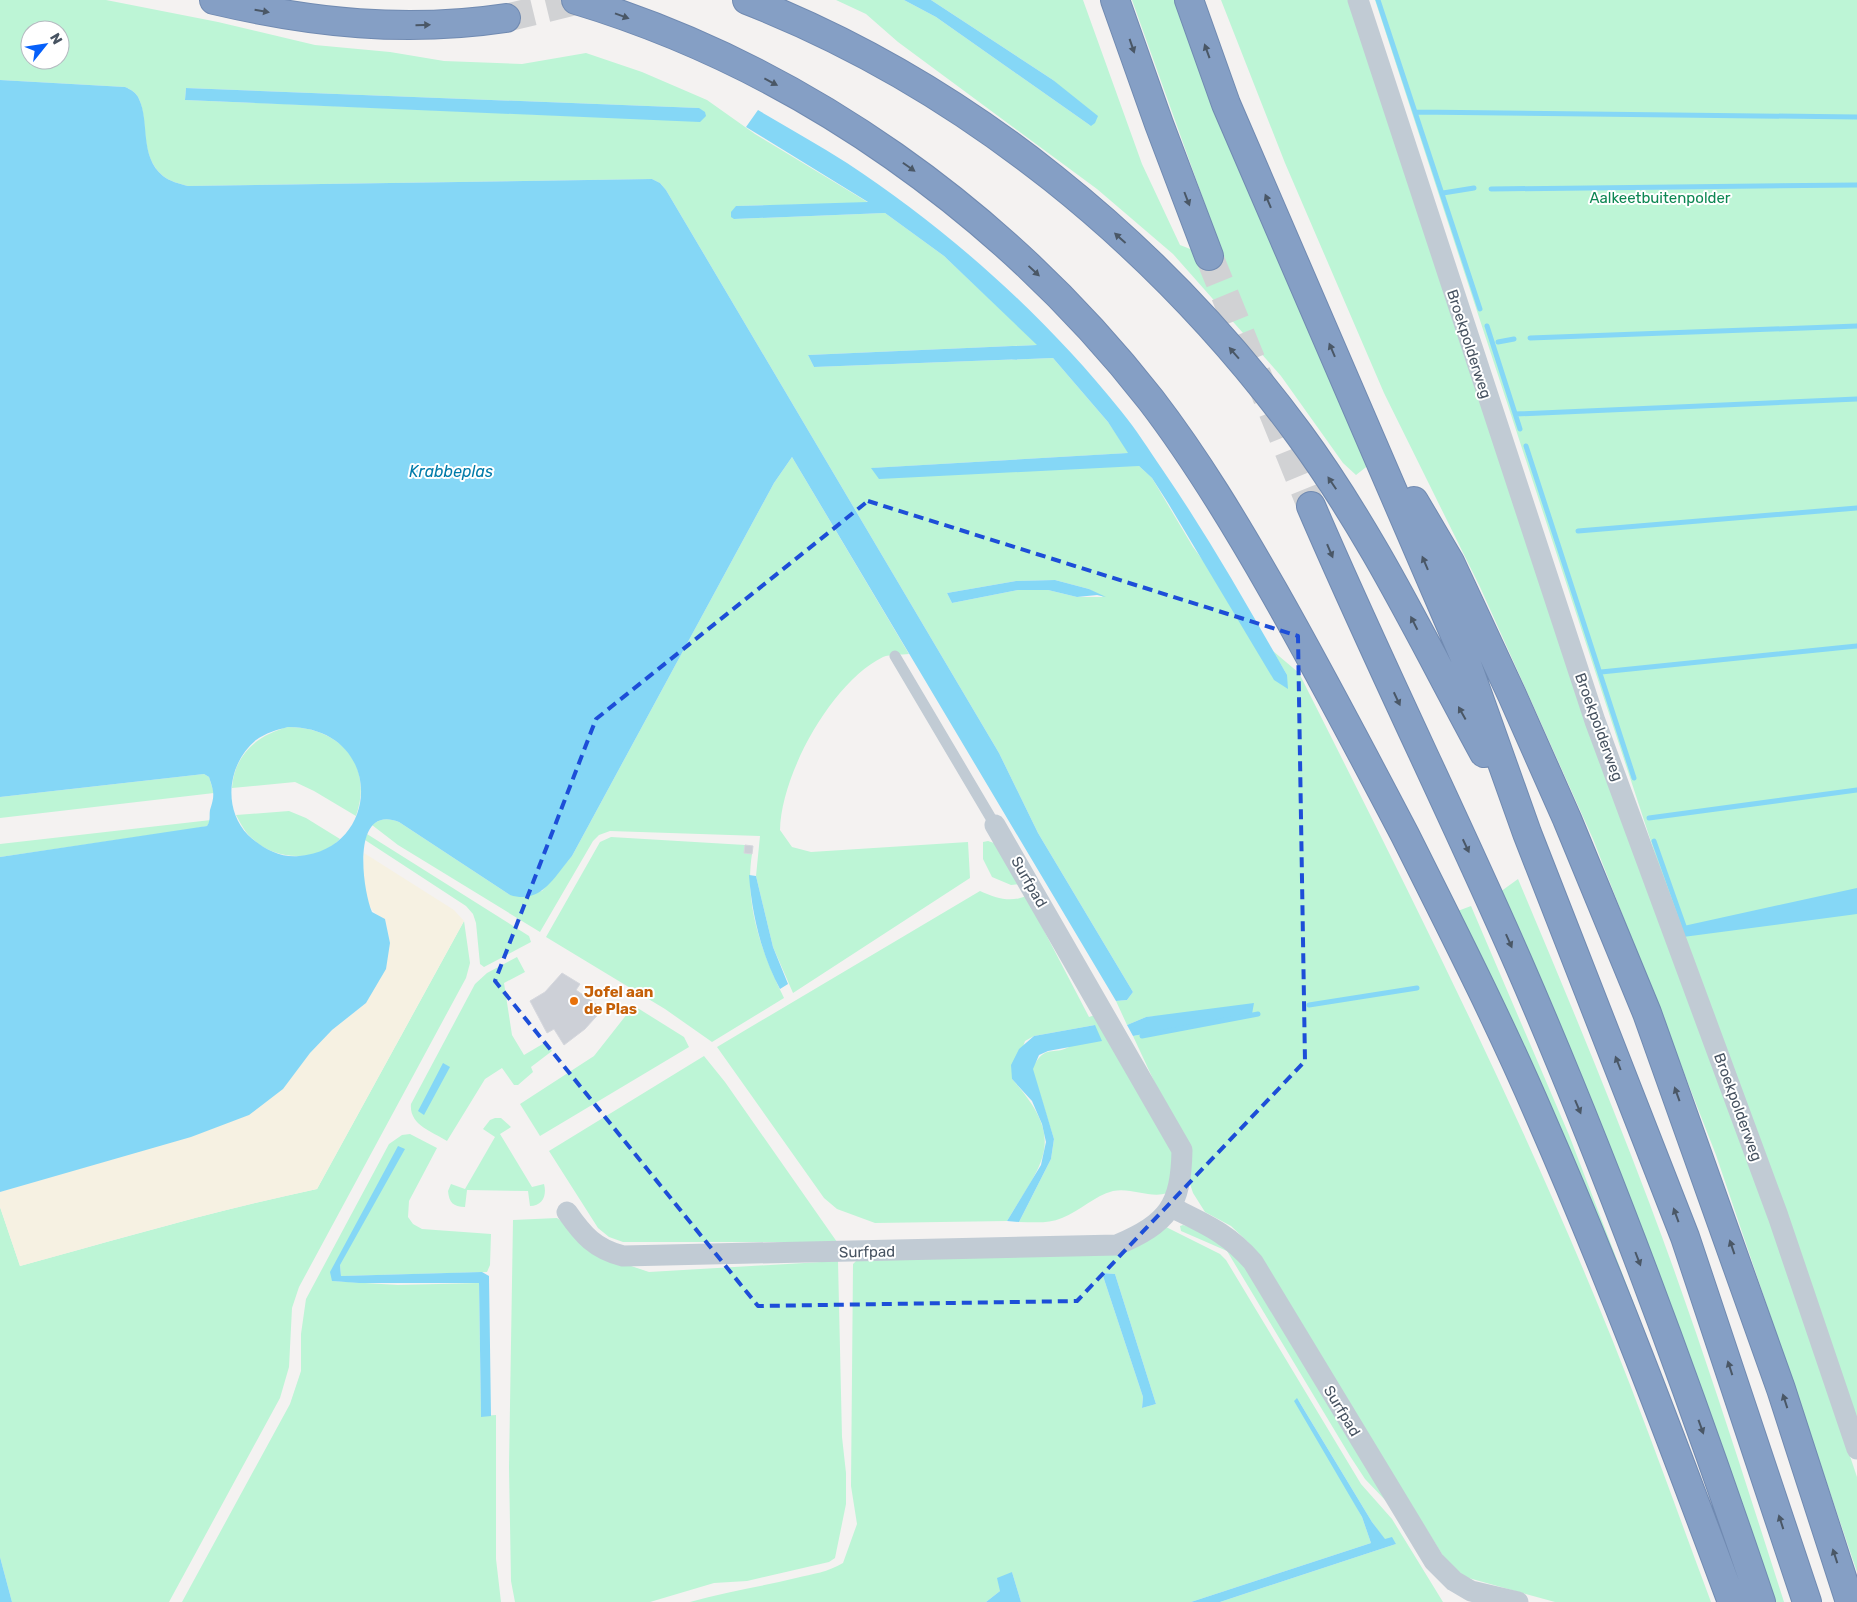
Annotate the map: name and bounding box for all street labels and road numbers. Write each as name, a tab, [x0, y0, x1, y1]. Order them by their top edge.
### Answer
street label: Broekpolderweg	[1443, 287, 1495, 401]
street label: Broekpolderweg	[1571, 670, 1627, 784]
street label: Surfpad	[1007, 853, 1051, 911]
street label: Broekpolderweg	[1710, 1050, 1766, 1164]
street label: Surfpad	[839, 1243, 895, 1261]
street label: Surfpad	[1320, 1382, 1364, 1440]

